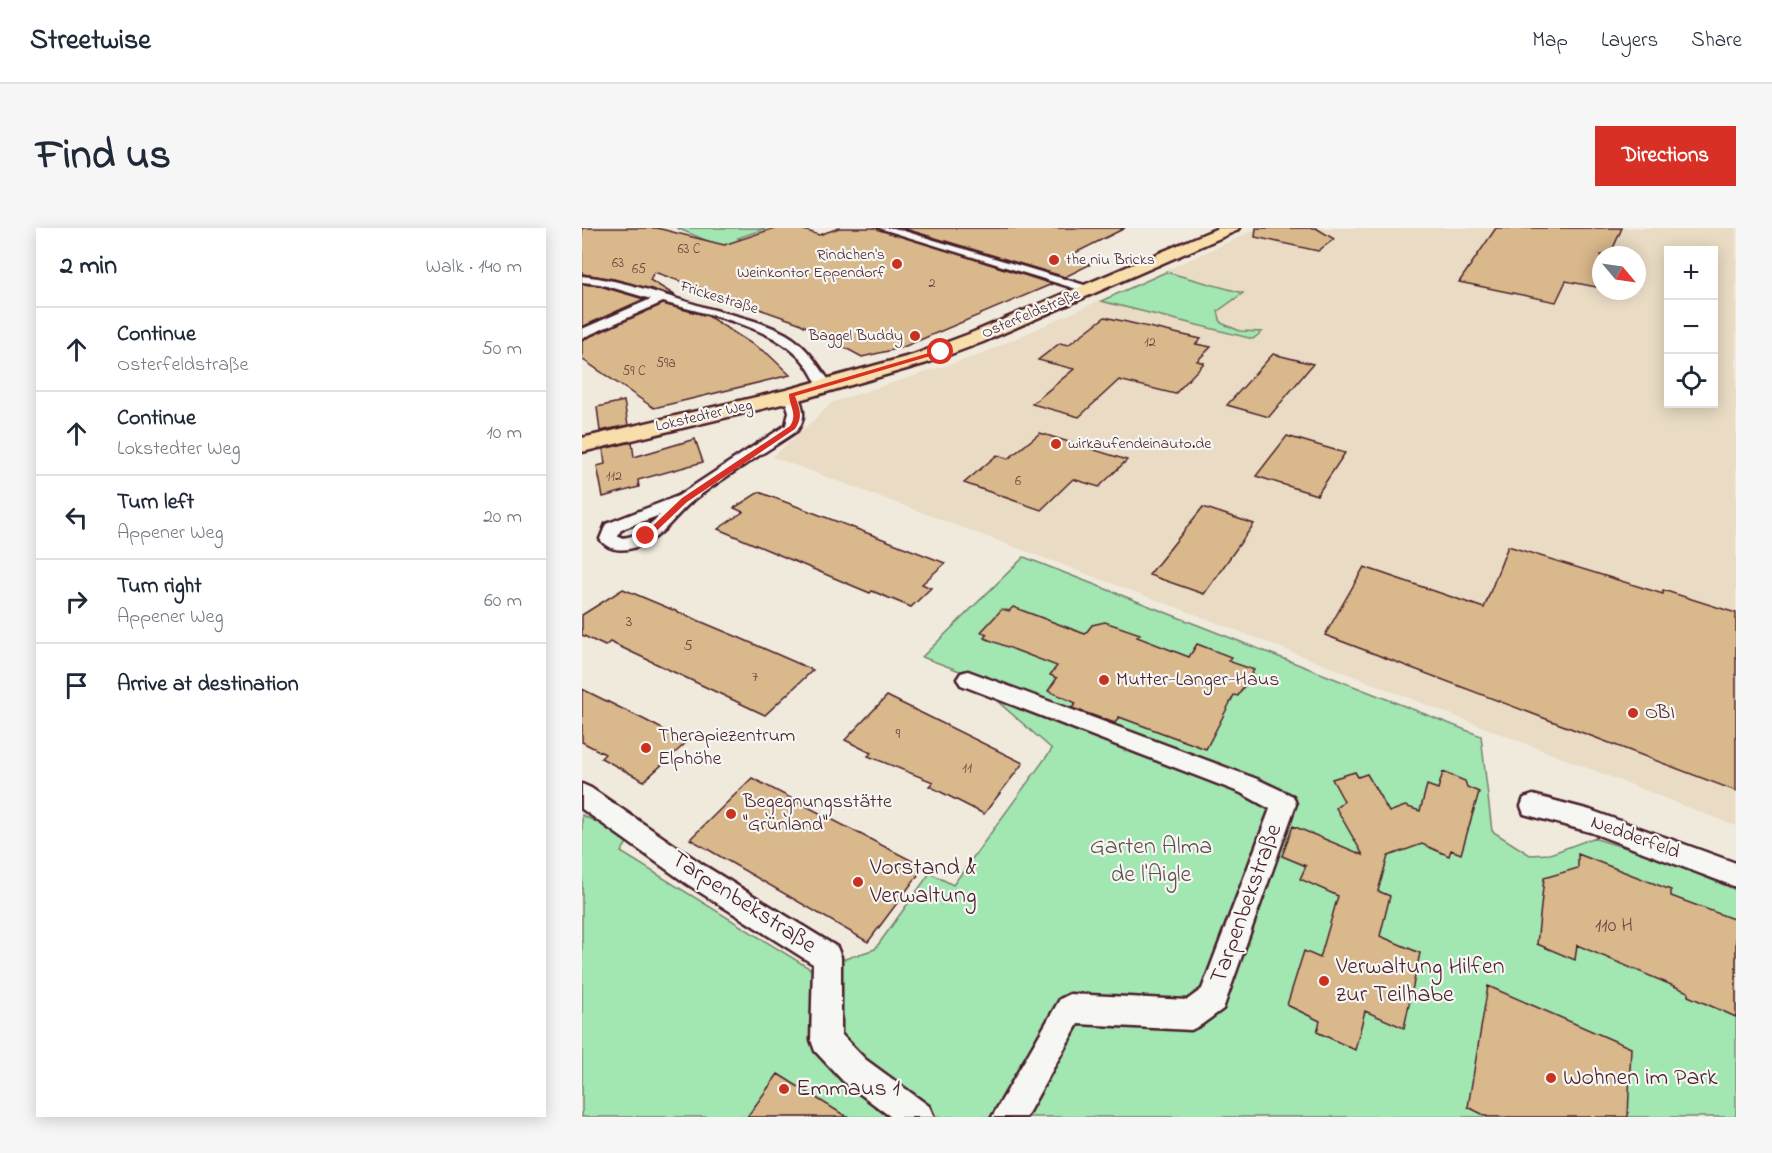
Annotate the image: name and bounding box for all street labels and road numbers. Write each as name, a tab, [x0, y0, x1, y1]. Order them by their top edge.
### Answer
street label: Frickestraße	[676, 274, 762, 322]
street label: Osterfeldstraße	[978, 282, 1085, 346]
street label: Lokstedter Weg	[653, 393, 755, 439]
street label: Nedderfeld	[1586, 808, 1684, 868]
street label: Tarpenbekstraße	[1202, 819, 1292, 989]
street label: Tarpenbekstraße	[663, 843, 823, 963]

